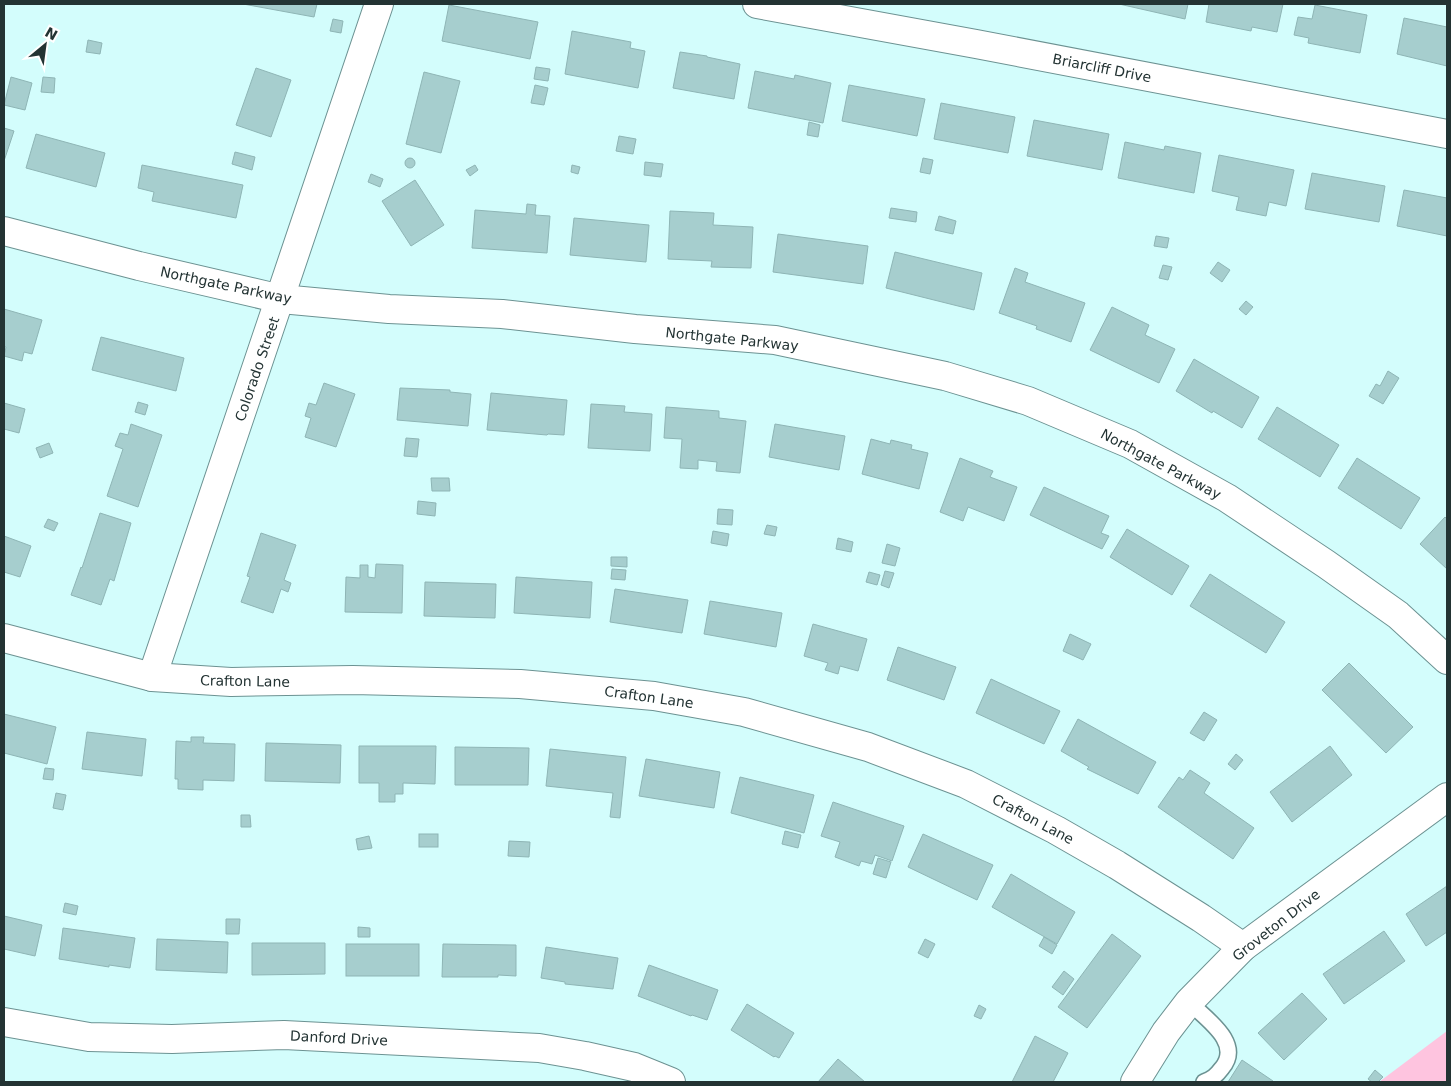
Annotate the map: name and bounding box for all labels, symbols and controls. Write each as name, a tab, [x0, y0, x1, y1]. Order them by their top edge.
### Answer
north arrow	[20, 20, 70, 70]
text: N	[42, 24, 60, 43]
street label: Briarcliff Drive	[1051, 51, 1153, 85]
street label: Northgate Parkway	[159, 263, 293, 307]
street label: Colorado Street	[232, 314, 283, 423]
street label: Northgate Parkway	[665, 324, 799, 354]
street label: Northgate Parkway	[1098, 426, 1224, 502]
street label: Crafton Lane	[200, 672, 290, 690]
street label: Crafton Lane	[603, 683, 695, 711]
street label: Crafton Lane	[989, 791, 1077, 847]
street label: Groveton Drive	[1229, 886, 1323, 964]
street label: Danford Drive	[290, 1027, 388, 1049]

